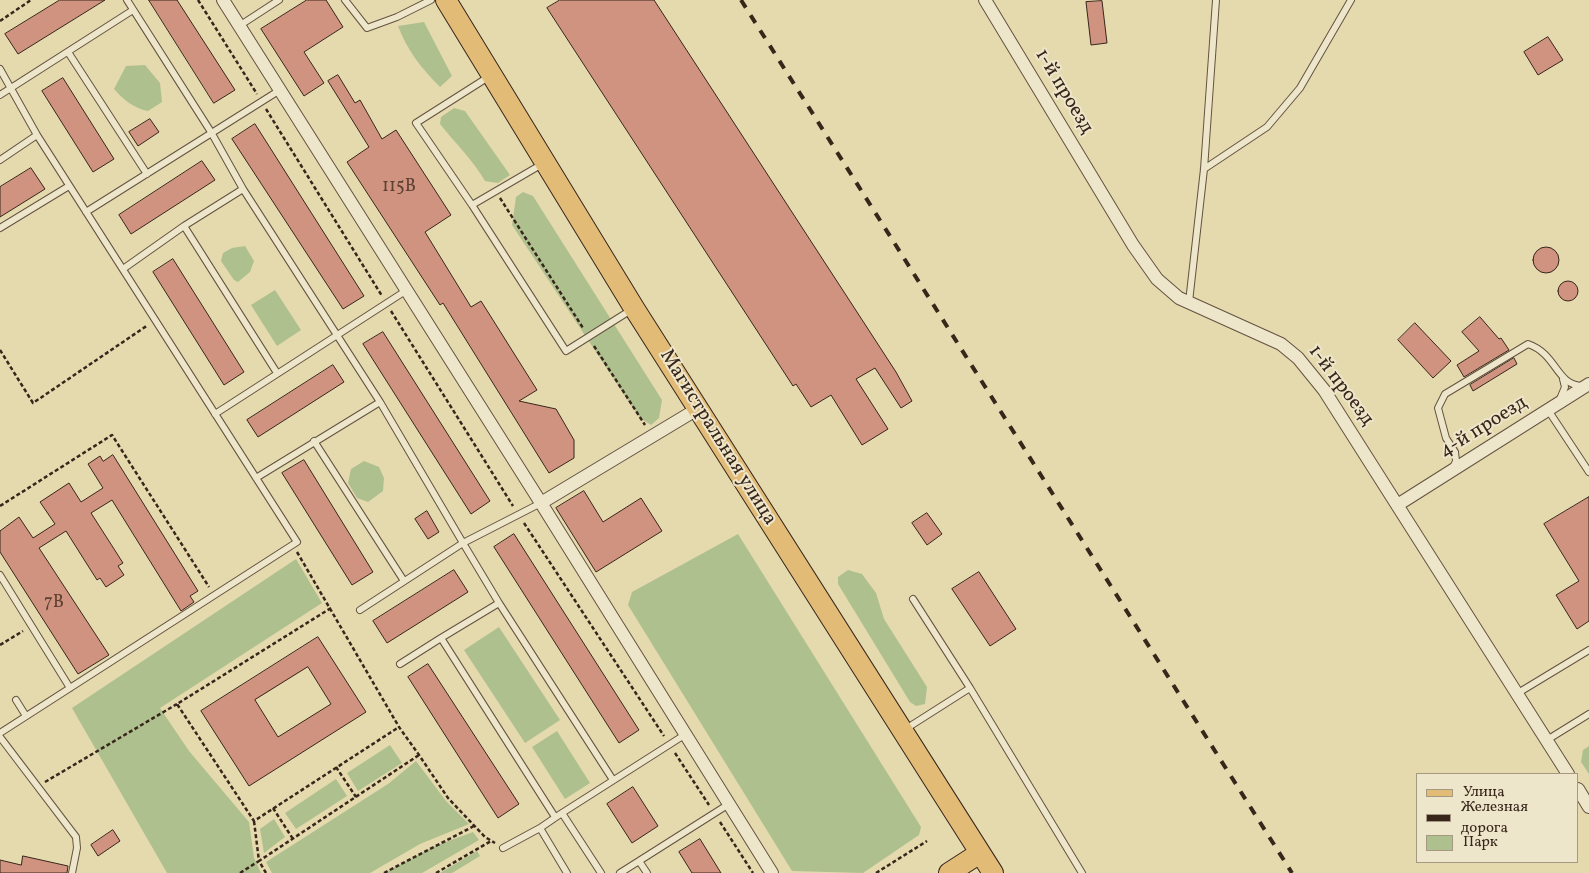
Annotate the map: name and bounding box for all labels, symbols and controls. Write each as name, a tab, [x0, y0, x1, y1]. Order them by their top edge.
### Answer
street label: 1-й проезд	[1028, 45, 1098, 139]
house number: 115В	[382, 177, 416, 199]
street label: 1-й проезд	[1302, 341, 1378, 431]
street label: Магистральная улица	[653, 346, 781, 530]
street label: 4-й проезд	[1436, 392, 1532, 464]
house number: 7В	[44, 593, 64, 615]
legend	[1416, 773, 1579, 863]
text: Улица	[1463, 782, 1505, 803]
text: Железная дорога	[1461, 797, 1528, 839]
text: Парк	[1463, 832, 1498, 853]

